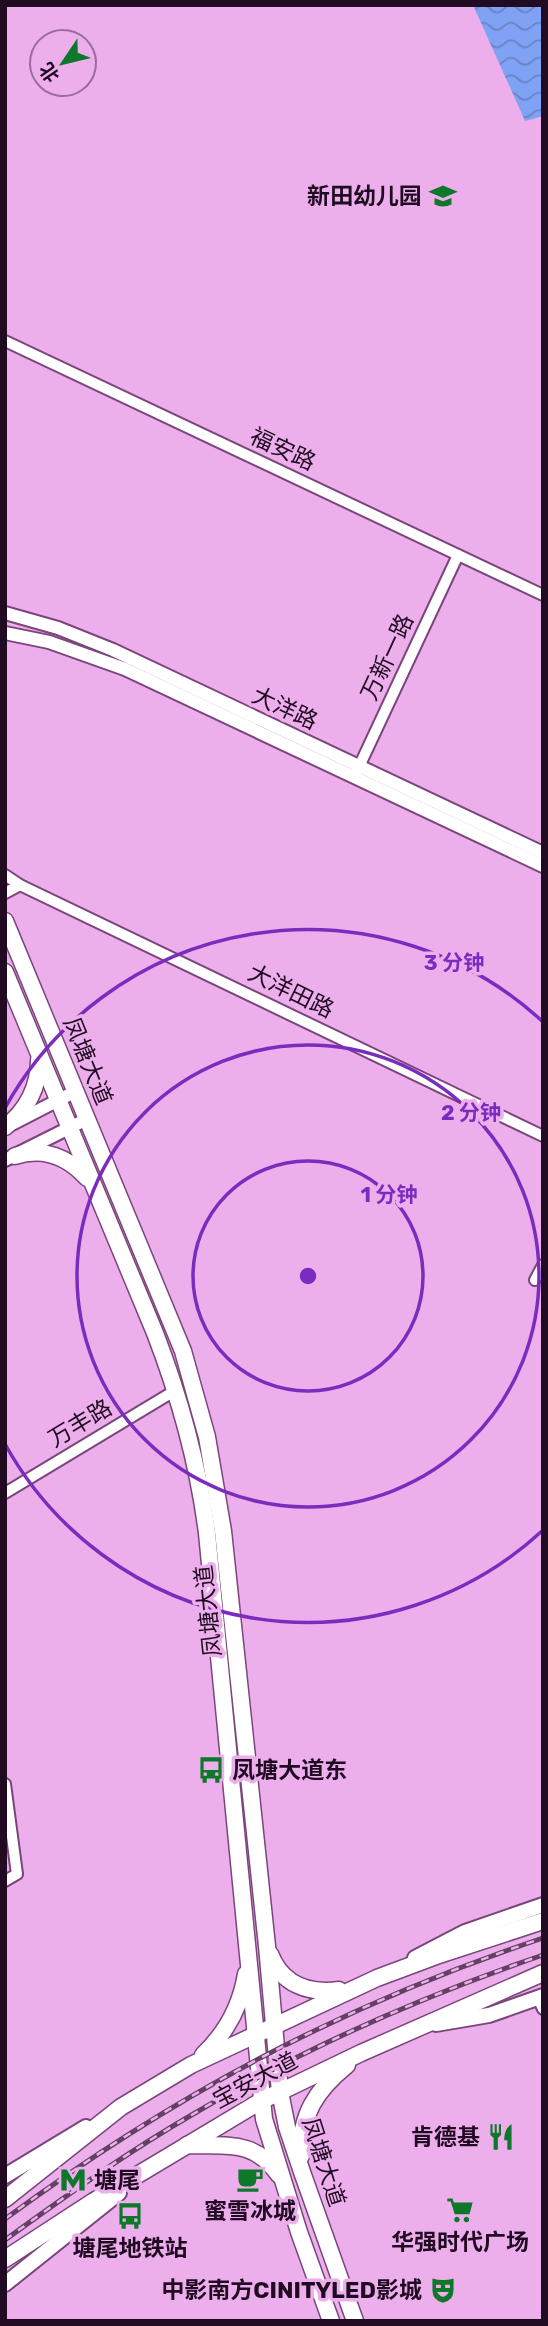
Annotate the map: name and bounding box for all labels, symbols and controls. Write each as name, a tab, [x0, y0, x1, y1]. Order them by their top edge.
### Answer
north arrow	[28, 28, 98, 98]
text: 北	[35, 58, 64, 87]
school or university icon: 新田幼儿园	[428, 181, 458, 211]
place label: 新田幼儿园	[307, 182, 422, 210]
street label: 福安路	[246, 422, 320, 476]
street label: 万新一路	[355, 609, 419, 705]
street label: 大洋路	[248, 681, 322, 735]
text: 3 分钟	[424, 950, 484, 975]
street label: 大洋田路	[244, 958, 338, 1024]
street label: 凤塘大道	[58, 1013, 118, 1109]
text: 2 分钟	[441, 1100, 501, 1125]
text: 1 分钟	[361, 1182, 417, 1207]
centre of rings	[296, 1264, 320, 1288]
street label: 万丰路	[43, 1393, 117, 1453]
street label: 凤塘大道	[189, 1564, 227, 1658]
bus stop icon: 凤塘大道东	[196, 1755, 226, 1785]
place label: 凤塘大道东	[232, 1756, 347, 1784]
street label: 宝安大道	[208, 2046, 302, 2114]
street label: 凤塘大道	[296, 2114, 352, 2210]
restaurant icon: 肯德基	[486, 2122, 516, 2152]
place label: 肯德基	[411, 2123, 480, 2151]
cafe icon: 蜜雪冰城	[235, 2164, 265, 2194]
metro station icon: 塘尾	[58, 2165, 88, 2195]
place label: 塘尾	[94, 2166, 140, 2194]
supermarket icon: 华强时代广场	[445, 2195, 475, 2225]
place label: 蜜雪冰城	[204, 2197, 296, 2225]
bus stop icon: 塘尾地铁站	[115, 2201, 145, 2231]
place label: 华强时代广场	[391, 2228, 529, 2256]
place label: 塘尾地铁站	[73, 2234, 188, 2262]
theatre icon: 中影南方CINITYLED影城	[428, 2275, 458, 2305]
place label: 中影南方CINITYLED影城	[161, 2276, 422, 2304]

